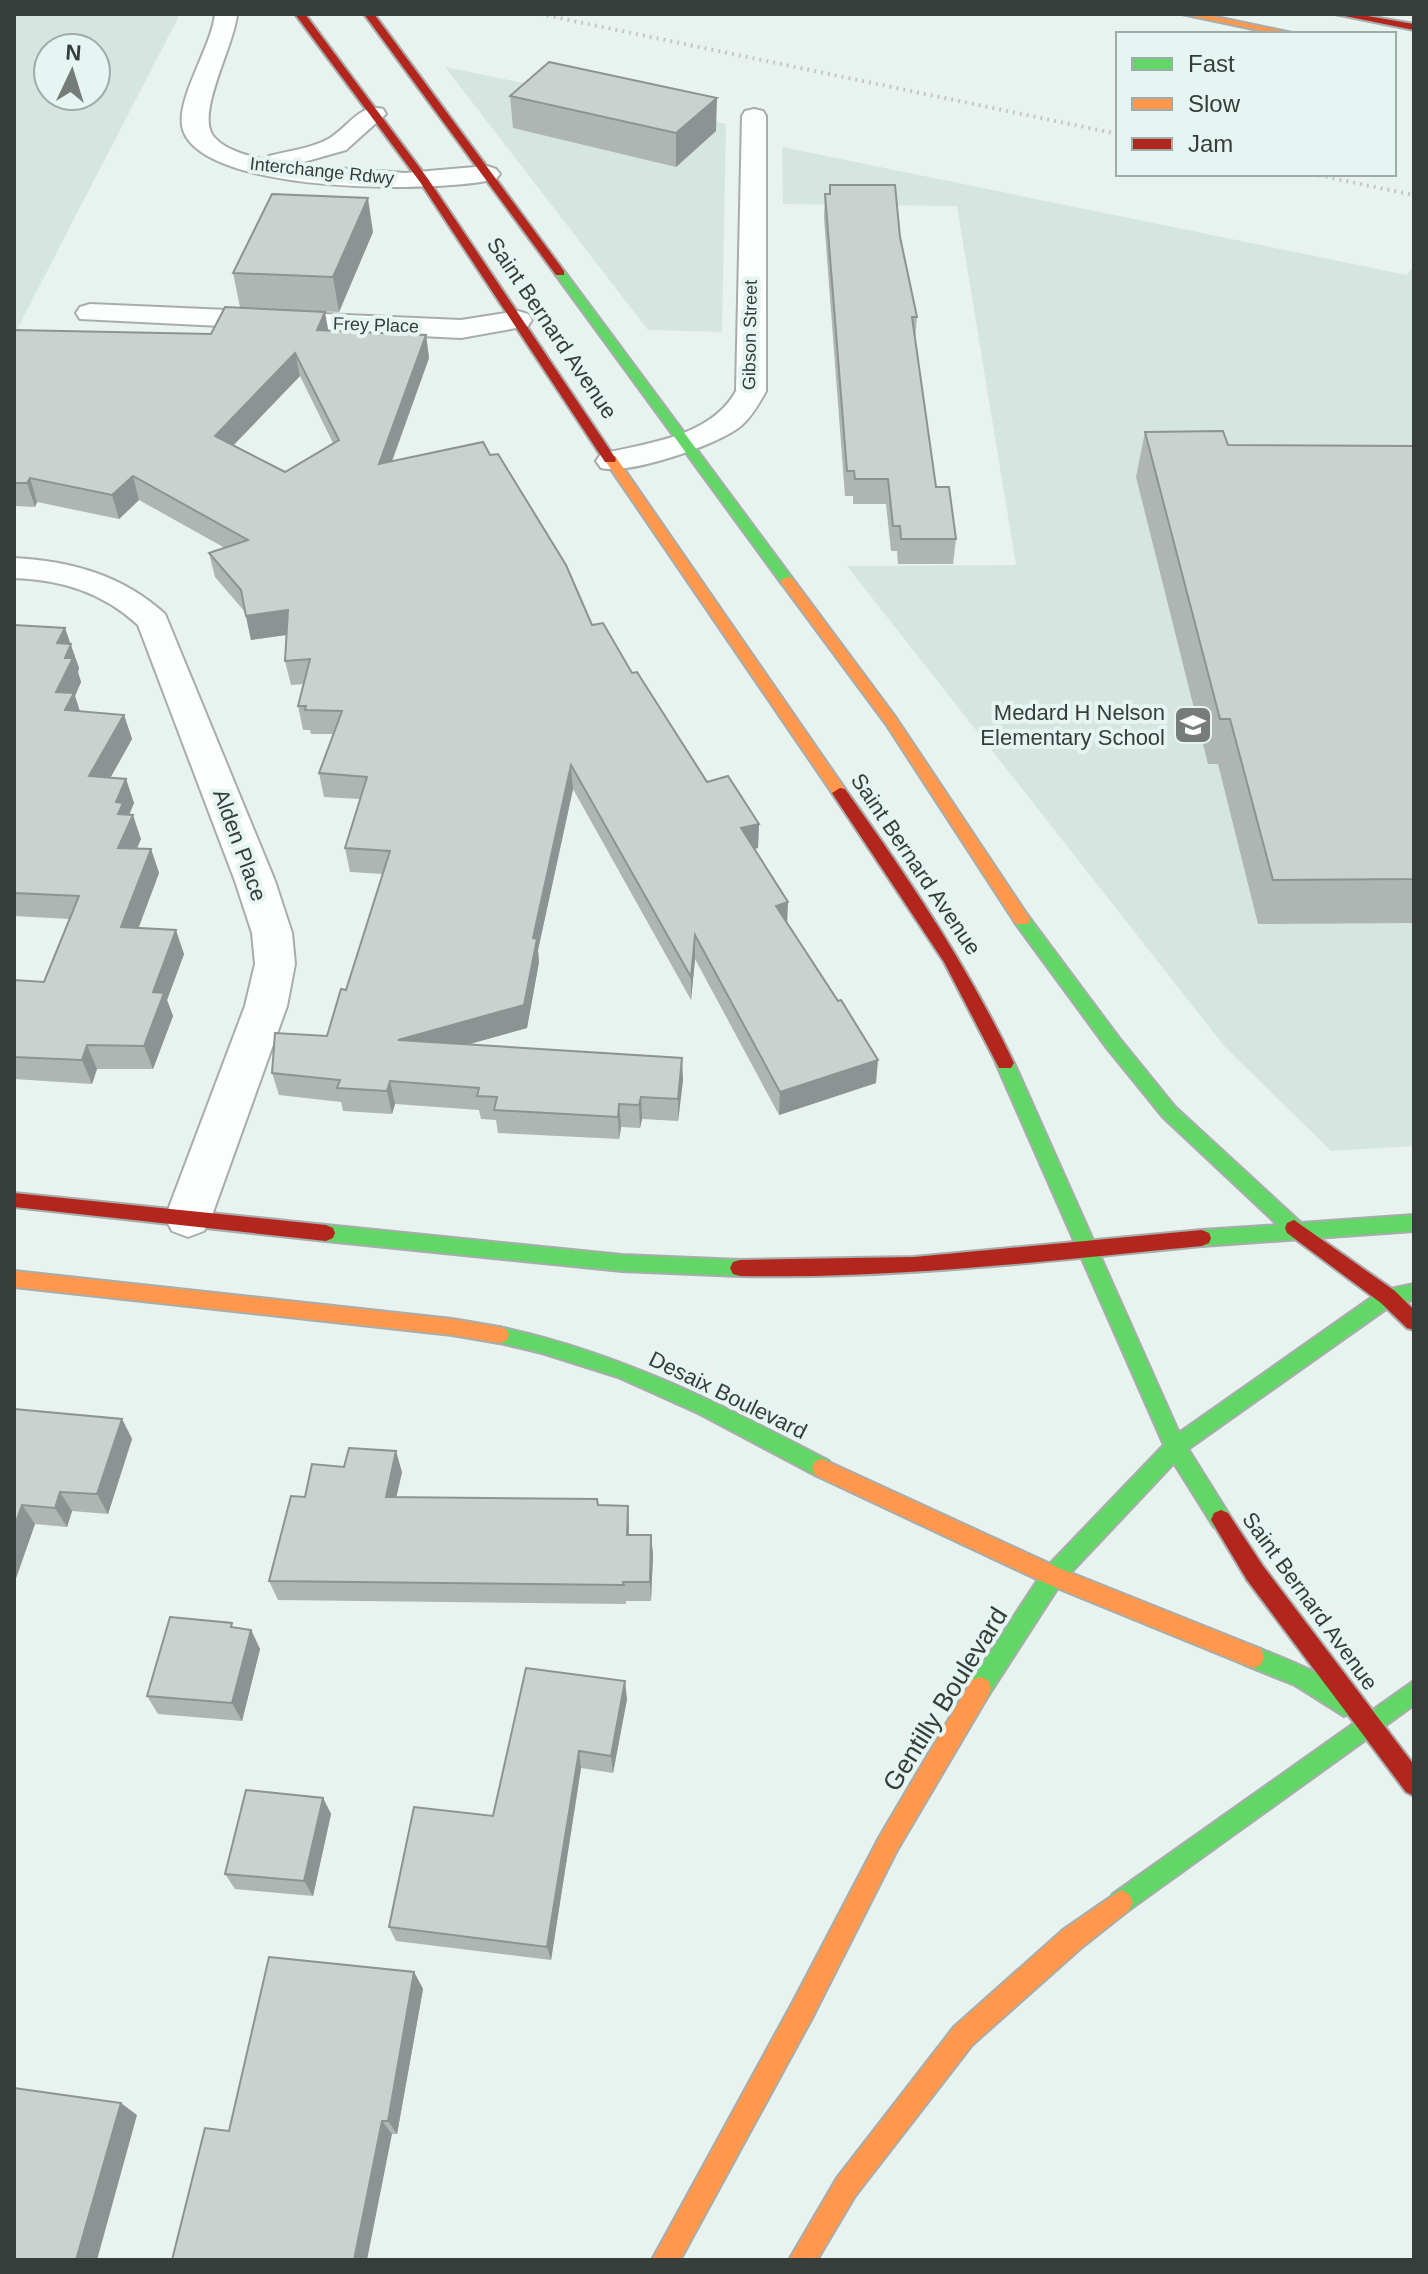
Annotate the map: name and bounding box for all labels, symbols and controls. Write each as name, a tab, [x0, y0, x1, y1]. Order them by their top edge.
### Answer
north arrow	[32, 32, 112, 112]
legend	[1116, 32, 1396, 176]
text: N	[65, 40, 82, 66]
text: Fast	[1188, 50, 1235, 77]
text: Slow	[1188, 90, 1241, 117]
text: Jam	[1188, 130, 1233, 157]
street label: Interchange Rdwy	[249, 153, 395, 189]
street label: Saint Bernard Avenue	[482, 232, 622, 424]
street label: Gibson Street	[739, 280, 761, 390]
street label: Frey Place	[333, 314, 419, 336]
place label: Medard H Nelson Elementary School	[980, 700, 1165, 750]
school or university icon: Medard H Nelson Elementary School	[1172, 704, 1214, 746]
street label: Saint Bernard Avenue	[846, 768, 986, 960]
street label: Alden Place	[208, 786, 272, 904]
street label: Desaix Boulevard	[645, 1346, 811, 1444]
street label: Saint Bernard Avenue	[1237, 1507, 1383, 1695]
street label: Gentilly Boulevard	[876, 1602, 1014, 1796]

